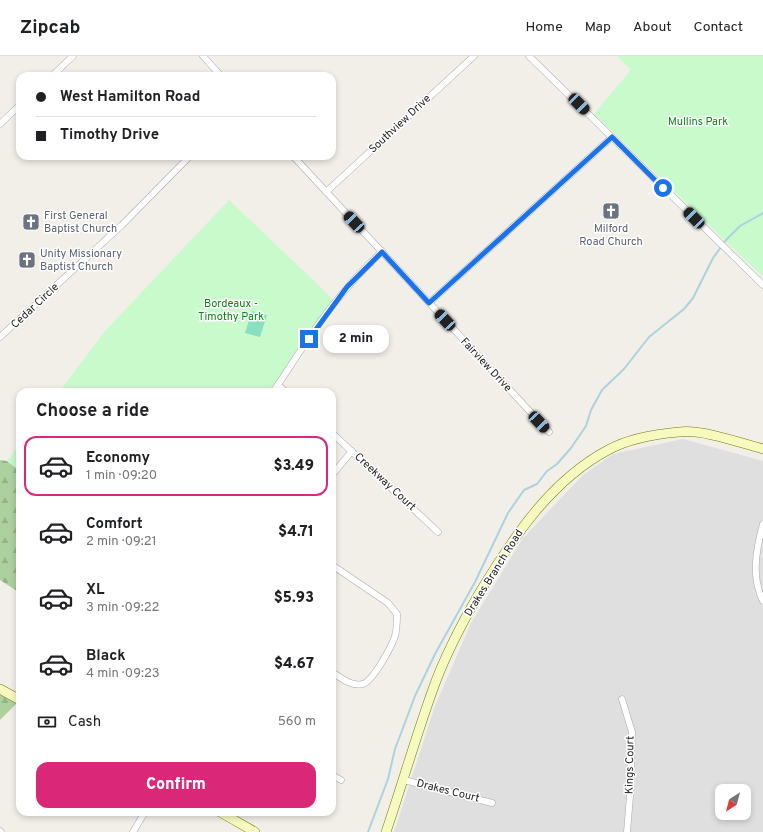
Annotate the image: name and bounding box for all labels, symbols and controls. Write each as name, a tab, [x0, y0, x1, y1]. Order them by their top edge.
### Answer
text: Zipcab	[20, 16, 80, 40]
text: Home	[526, 19, 563, 36]
text: Map	[585, 19, 611, 36]
text: About	[633, 19, 672, 36]
text: Contact	[694, 19, 743, 36]
text: West Hamilton Road	[60, 88, 200, 107]
car	[566, 91, 592, 117]
street label: Southview Drive	[366, 92, 434, 156]
park label: Mullins Park	[668, 115, 728, 129]
text: Timothy Drive	[60, 126, 159, 145]
route start	[654, 179, 672, 197]
church icon: Milford Road Church	[601, 201, 621, 221]
car	[681, 205, 707, 231]
place label: First General Baptist Church	[44, 209, 117, 236]
car	[341, 209, 367, 235]
church icon: First General Baptist Church	[21, 212, 41, 232]
place label: Milford Road Church	[579, 222, 643, 249]
place label: Unity Missionary Baptist Church	[40, 247, 122, 274]
church icon: Unity Missionary Baptist Church	[17, 250, 37, 270]
street label: Cedar Circle	[8, 280, 62, 332]
park label: Bordeaux - Timothy Park	[198, 297, 264, 324]
car	[432, 307, 458, 333]
callout: 2 min	[323, 325, 389, 353]
route end	[300, 330, 318, 348]
text: 2 min	[339, 331, 373, 347]
street label: Fairview Drive	[457, 335, 515, 395]
text: Choose a ride	[36, 400, 149, 423]
car	[526, 409, 552, 435]
icon: car	[38, 448, 74, 484]
text: Economy	[86, 449, 150, 468]
street label: Creekway Court	[351, 450, 419, 514]
text: $3.49	[273, 457, 314, 476]
text: 1 min · 09:20	[86, 468, 157, 484]
icon: car	[38, 514, 74, 550]
text: Comfort	[86, 515, 143, 534]
text: $4.71	[278, 523, 314, 542]
street label: Drakes Branch Road	[462, 527, 526, 619]
text: 2 min · 09:21	[86, 534, 157, 550]
icon: car	[38, 580, 74, 616]
text: XL	[86, 581, 104, 600]
text: $5.93	[274, 589, 314, 608]
text: 3 min · 09:22	[86, 600, 160, 616]
icon: car	[38, 646, 74, 682]
text: Black	[86, 647, 126, 666]
text: $4.67	[274, 655, 314, 674]
text: 4 min · 09:23	[86, 666, 160, 682]
icon: cash	[36, 711, 58, 733]
text: Cash	[68, 713, 101, 732]
text: 560 m	[278, 714, 316, 730]
street label: Kings Court	[622, 736, 638, 794]
button: Confirm	[36, 762, 316, 808]
street label: Drakes Court	[415, 776, 481, 806]
north arrow	[715, 784, 751, 820]
map controls	[715, 784, 751, 820]

